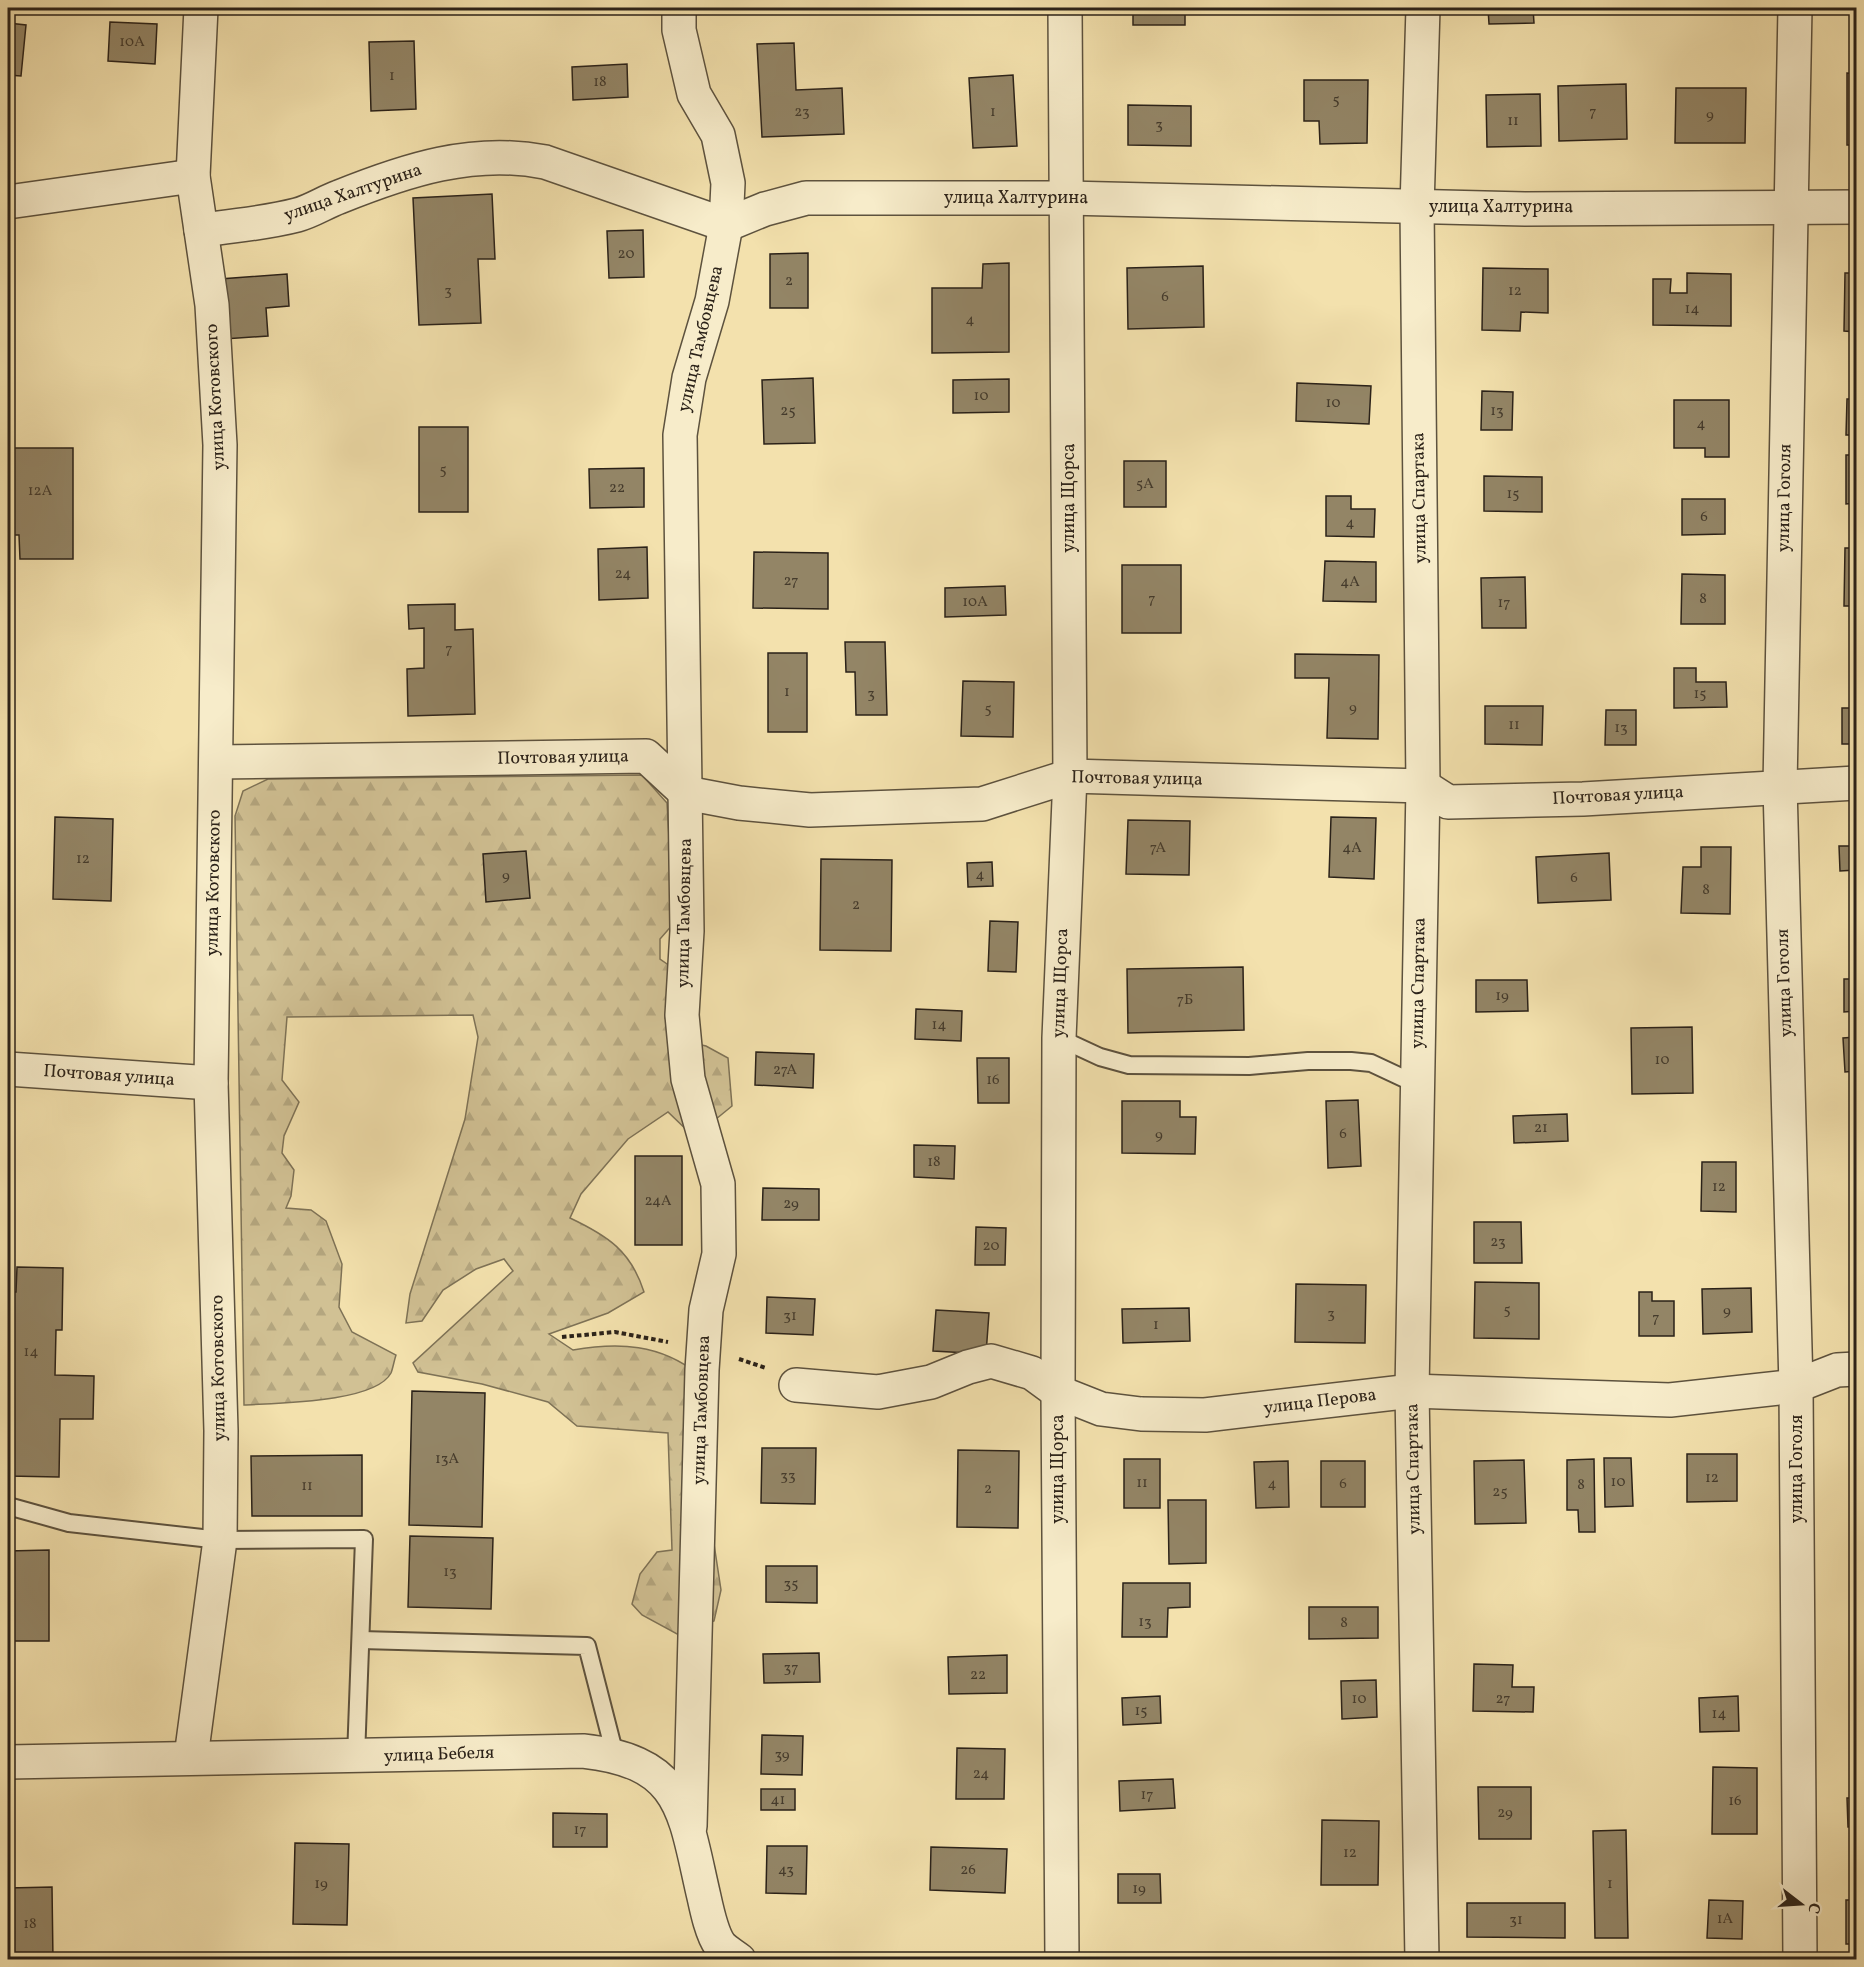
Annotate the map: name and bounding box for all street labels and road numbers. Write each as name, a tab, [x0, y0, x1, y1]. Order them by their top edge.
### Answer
street label: улица Халтурина	[281, 158, 425, 228]
street label: улица Халтурина	[944, 186, 1088, 211]
street label: улица Халтурина	[1429, 195, 1573, 220]
street label: улица Тамбовцева	[672, 263, 730, 415]
street label: улица Котовского	[200, 323, 232, 471]
street label: улица Спартака	[1406, 432, 1434, 564]
street label: улица Щорса	[1057, 443, 1082, 553]
street label: улица Гоголя	[1772, 443, 1798, 553]
street label: Почтовая улица	[497, 744, 629, 772]
street label: Почтовая улица	[1071, 765, 1203, 793]
street label: Почтовая улица	[1552, 780, 1684, 812]
street label: улица Котовского	[200, 809, 228, 957]
street label: улица Тамбовцева	[671, 838, 699, 988]
street label: улица Спартака	[1405, 917, 1433, 1049]
street label: улица Щорса	[1047, 928, 1075, 1038]
street label: улица Гоголя	[1771, 928, 1799, 1038]
street label: Почтовая улица	[42, 1059, 176, 1093]
street label: улица Котовского	[205, 1294, 233, 1442]
street label: улица Тамбовцева	[687, 1335, 717, 1485]
street label: улица Перова	[1262, 1383, 1378, 1421]
street label: улица Спартака	[1400, 1403, 1428, 1535]
street label: улица Щорса	[1046, 1414, 1071, 1524]
street label: улица Гоголя	[1785, 1415, 1810, 1523]
street label: улица Бебеля	[383, 1741, 495, 1769]

